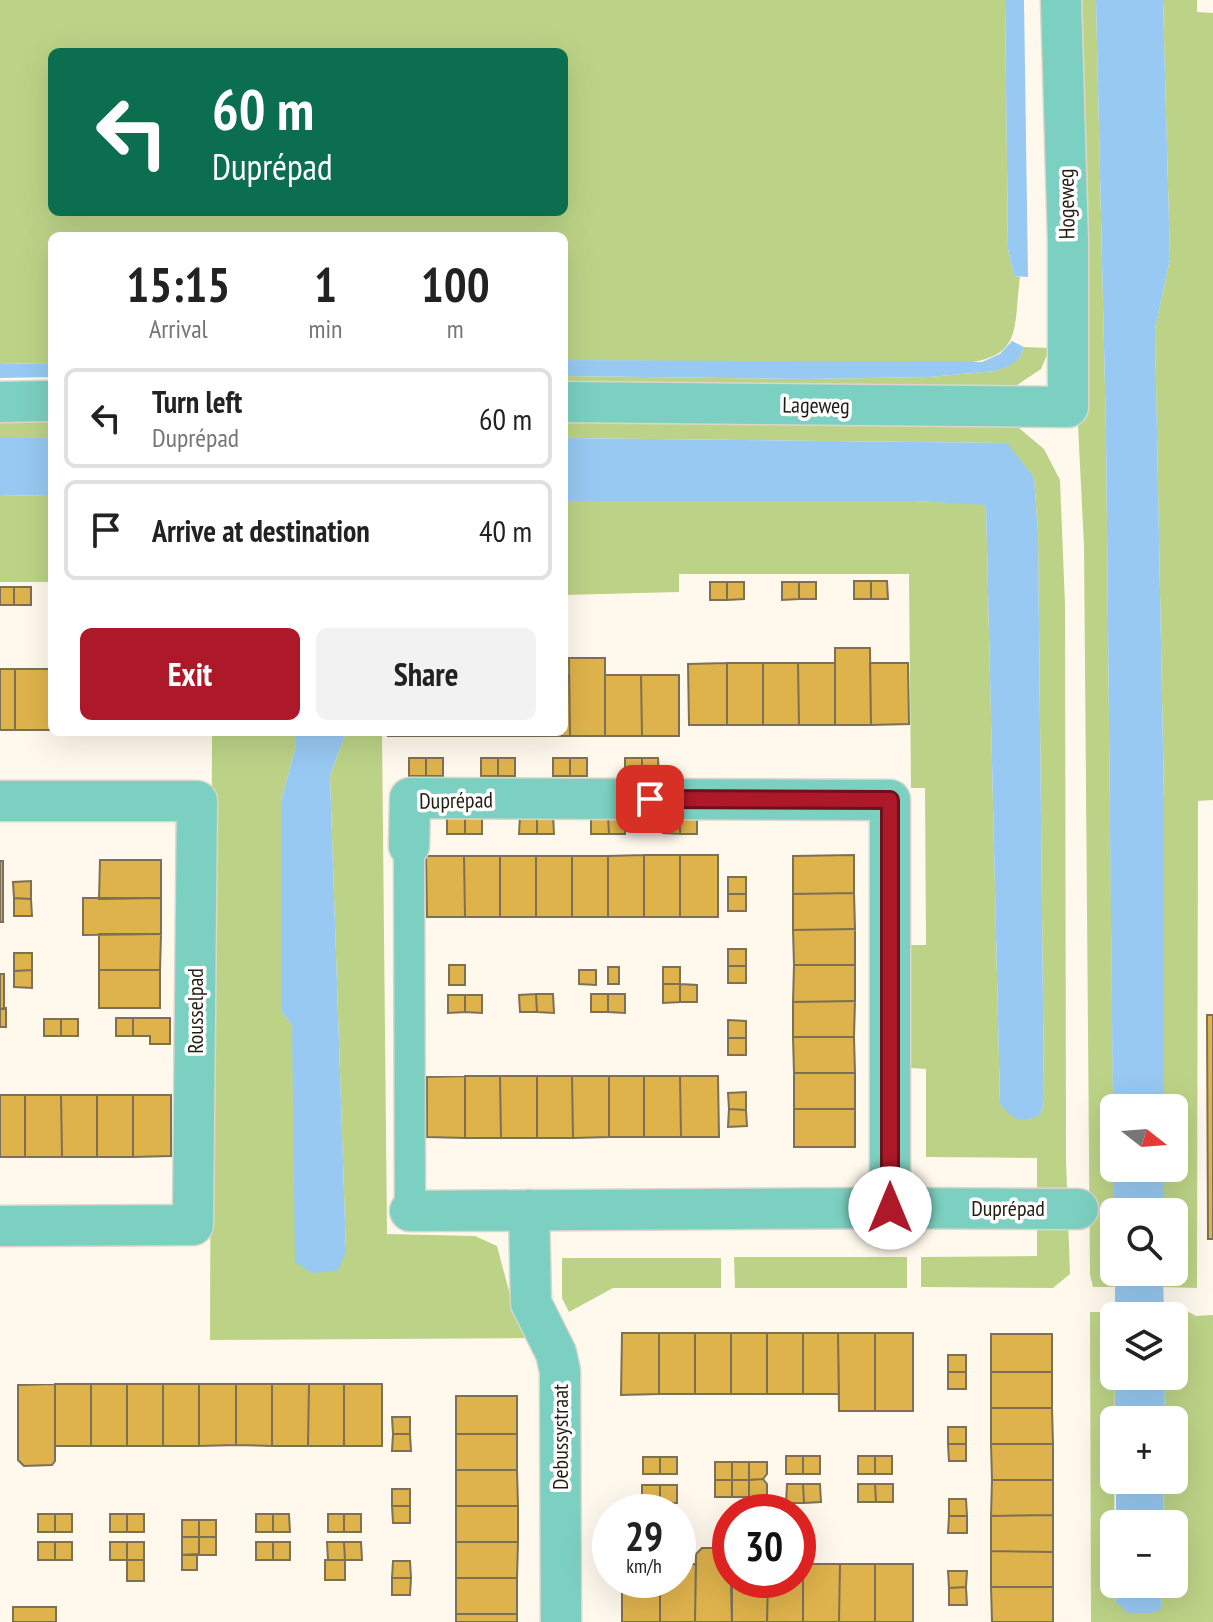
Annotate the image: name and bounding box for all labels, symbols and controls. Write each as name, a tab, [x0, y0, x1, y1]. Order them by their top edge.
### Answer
text: 60 m	[212, 73, 314, 145]
icon: left	[80, 80, 184, 184]
text: Duprépad	[212, 143, 333, 190]
street label: Hogeweg	[1051, 168, 1081, 240]
text: 15:15	[126, 253, 230, 315]
text: 1	[314, 253, 337, 315]
text: 100	[421, 253, 490, 315]
text: Arrival	[149, 312, 208, 345]
text: min	[308, 312, 342, 345]
text: m	[447, 312, 464, 345]
text: Turn left	[152, 382, 242, 421]
street label: Lageweg	[782, 390, 850, 420]
icon: left	[84, 396, 128, 440]
text: 60 m	[479, 399, 532, 438]
text: Duprépad	[152, 421, 239, 454]
icon: arrive	[84, 508, 128, 552]
text: Arrive at destination	[152, 511, 370, 550]
text: 40 m	[479, 511, 532, 550]
button: Exit	[80, 628, 300, 720]
button: Share	[316, 628, 536, 720]
pin	[616, 765, 684, 833]
icon: arrive	[628, 777, 672, 821]
street label: Duprépad	[419, 785, 493, 815]
street label: Rousselpad	[181, 968, 209, 1054]
north arrow	[1100, 1094, 1188, 1182]
map controls	[1100, 1094, 1188, 1598]
position arrow	[848, 1166, 932, 1250]
street label: Duprépad	[971, 1194, 1045, 1222]
button: search	[1100, 1198, 1188, 1286]
button: layers	[1100, 1302, 1188, 1390]
street label: Debussystraat	[546, 1384, 574, 1490]
button: +	[1100, 1406, 1188, 1494]
speed limit sign: 30	[712, 1494, 816, 1598]
text: 29	[625, 1510, 663, 1562]
button: −	[1100, 1510, 1188, 1598]
text: km/h	[626, 1553, 662, 1579]

